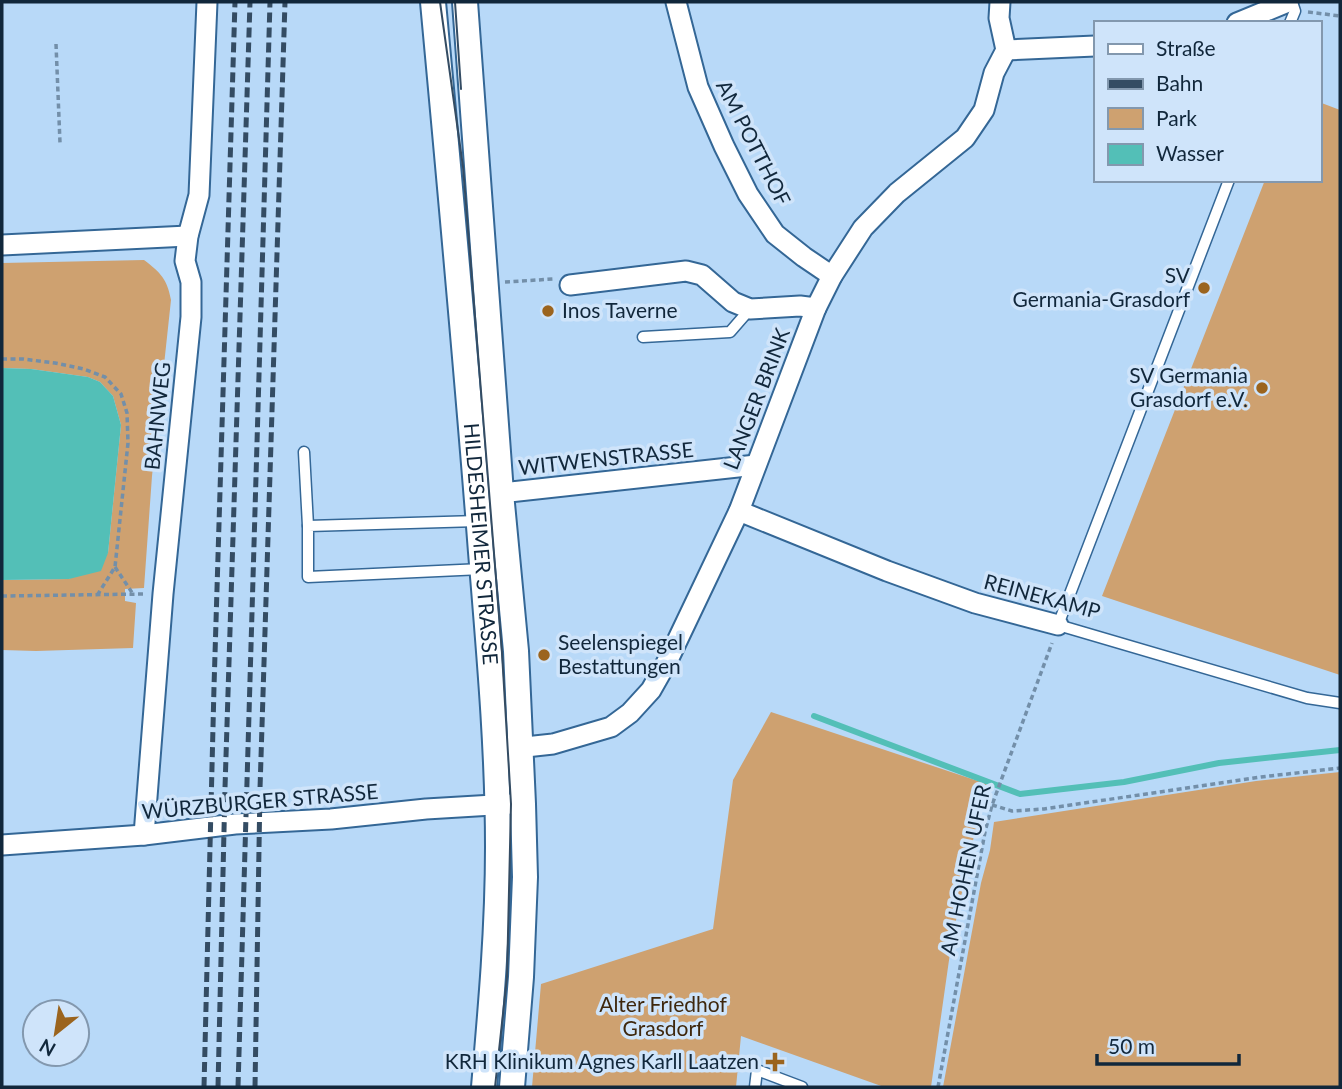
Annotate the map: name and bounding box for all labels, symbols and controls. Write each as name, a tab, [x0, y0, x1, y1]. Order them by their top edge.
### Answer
legend	[1094, 21, 1321, 182]
text: Straße	[1156, 35, 1216, 60]
text: Bahn	[1156, 70, 1203, 95]
street label: AM POTTHOF	[712, 75, 797, 209]
text: Park	[1156, 105, 1197, 130]
text: Wasser	[1156, 140, 1224, 165]
place label: SV Germania-Grasdorf	[1012, 262, 1191, 311]
marker: SV Germania-Grasdorf	[1196, 280, 1212, 296]
place label: Inos Taverne	[562, 297, 678, 322]
marker: Inos Taverne	[540, 303, 556, 319]
street label: LANGER BRINK	[717, 324, 794, 473]
street label: BAHNWEG	[138, 361, 175, 471]
place label: SV Germania Grasdorf e.V.	[1129, 362, 1248, 411]
marker: SV Germania Grasdorf e.V.	[1254, 380, 1270, 396]
street label: HILDESHEIMER STRASSE	[460, 422, 504, 666]
street label: WITWENSTRASSE	[517, 436, 695, 479]
street label: REINEKAMP	[981, 568, 1103, 623]
place label: Seelenspiegel Bestattungen	[558, 629, 683, 678]
marker: Seelenspiegel Bestattungen	[536, 647, 552, 663]
street label: WÜRZBURGER STRASSE	[141, 778, 379, 823]
street label: AM HOHEN UFER	[934, 781, 995, 957]
park label: Alter Friedhof Grasdorf	[599, 991, 727, 1040]
north arrow	[21, 998, 91, 1068]
scale bar	[1097, 1023, 1239, 1066]
text: 50 m	[1108, 1033, 1155, 1058]
text: N	[35, 1035, 59, 1062]
place label: KRH Klinikum Agnes Karll Laatzen	[445, 1048, 759, 1073]
marker: KRH Klinikum Agnes Karll Laatzen	[765, 1052, 785, 1072]

